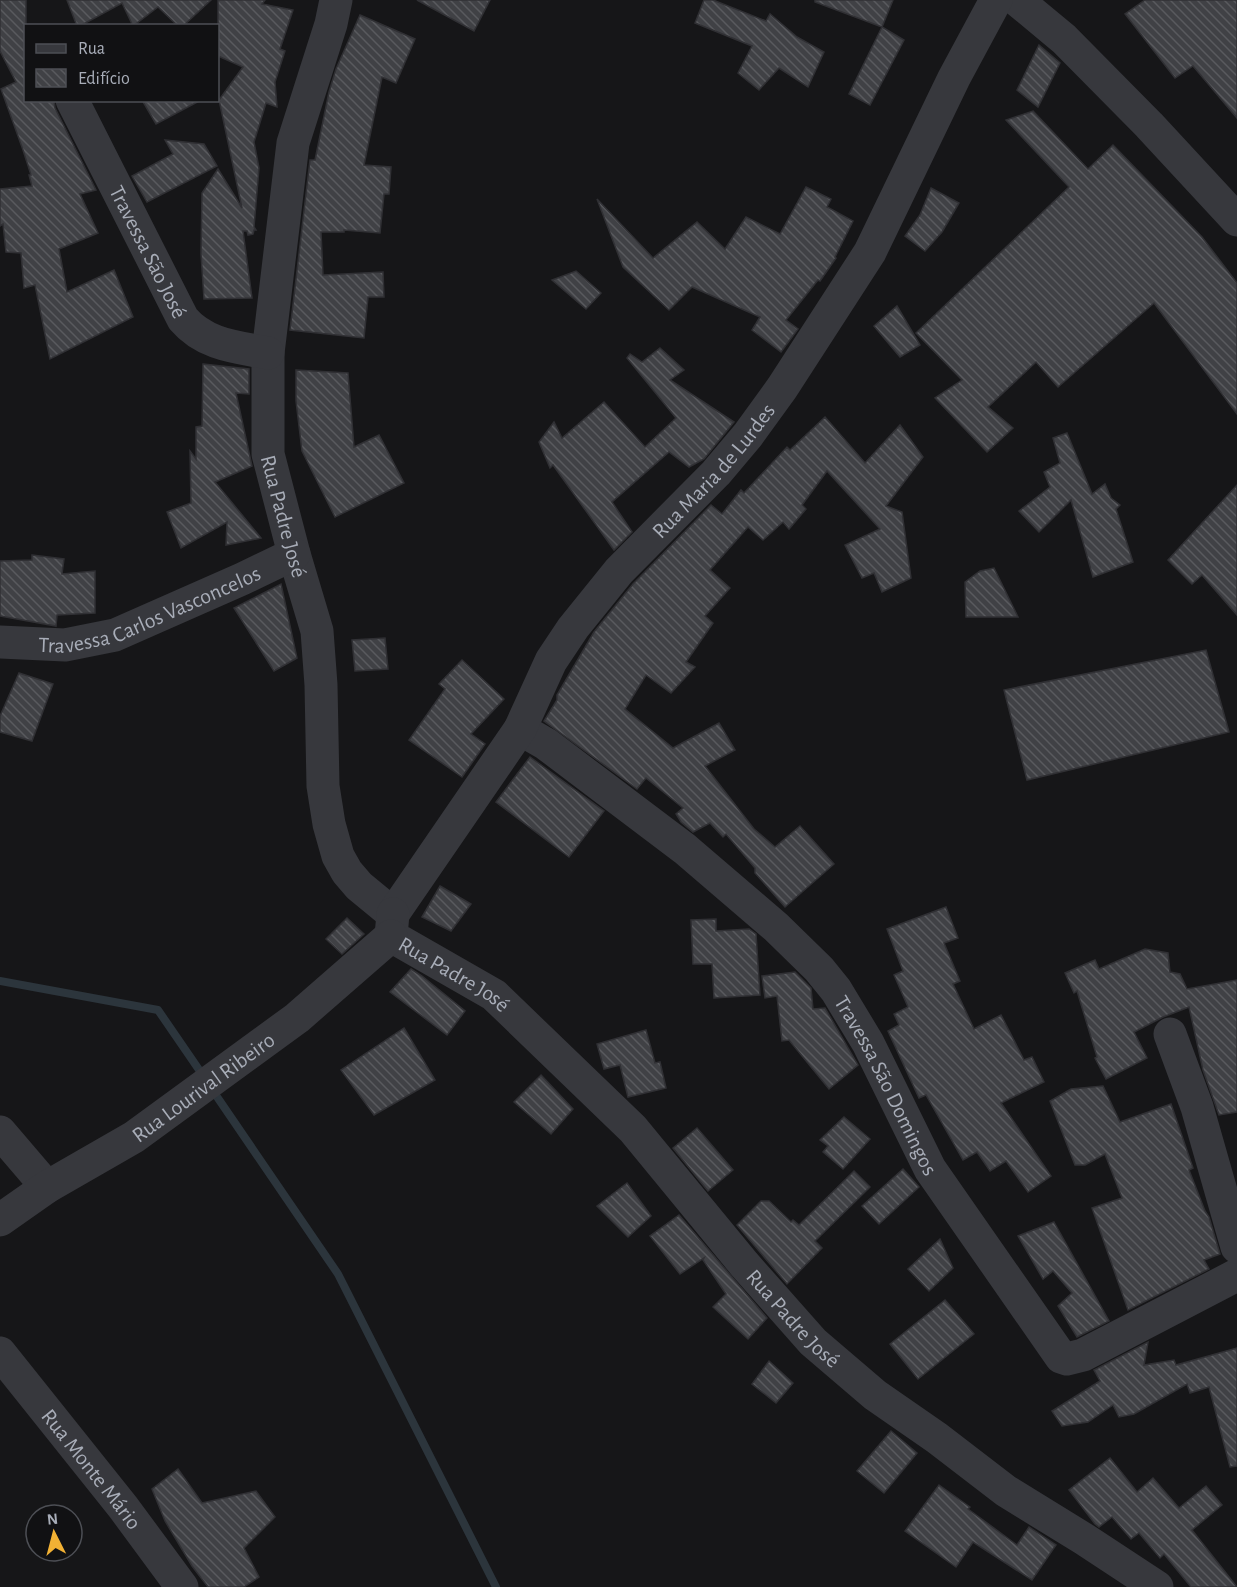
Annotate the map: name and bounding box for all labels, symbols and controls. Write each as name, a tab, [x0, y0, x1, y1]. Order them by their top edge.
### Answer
legend	[24, 24, 219, 102]
text: Rua	[78, 40, 105, 58]
text: Edifício	[78, 70, 130, 88]
street label: Travessa São José	[105, 182, 191, 322]
street label: Rua Maria de Lurdes	[648, 400, 779, 543]
street label: Rua Padre José	[257, 453, 310, 580]
street label: Travessa Carlos Vasconcelos	[38, 562, 264, 657]
street label: Rua Padre José	[395, 933, 514, 1016]
street label: Travessa São Domingos	[830, 992, 941, 1180]
street label: Rua Lourival Ribeiro	[128, 1028, 279, 1147]
street label: Rua Padre José	[742, 1265, 844, 1372]
street label: Rua Monte Mário	[37, 1405, 145, 1534]
north arrow	[24, 1503, 84, 1563]
text: N	[46, 1511, 59, 1528]

